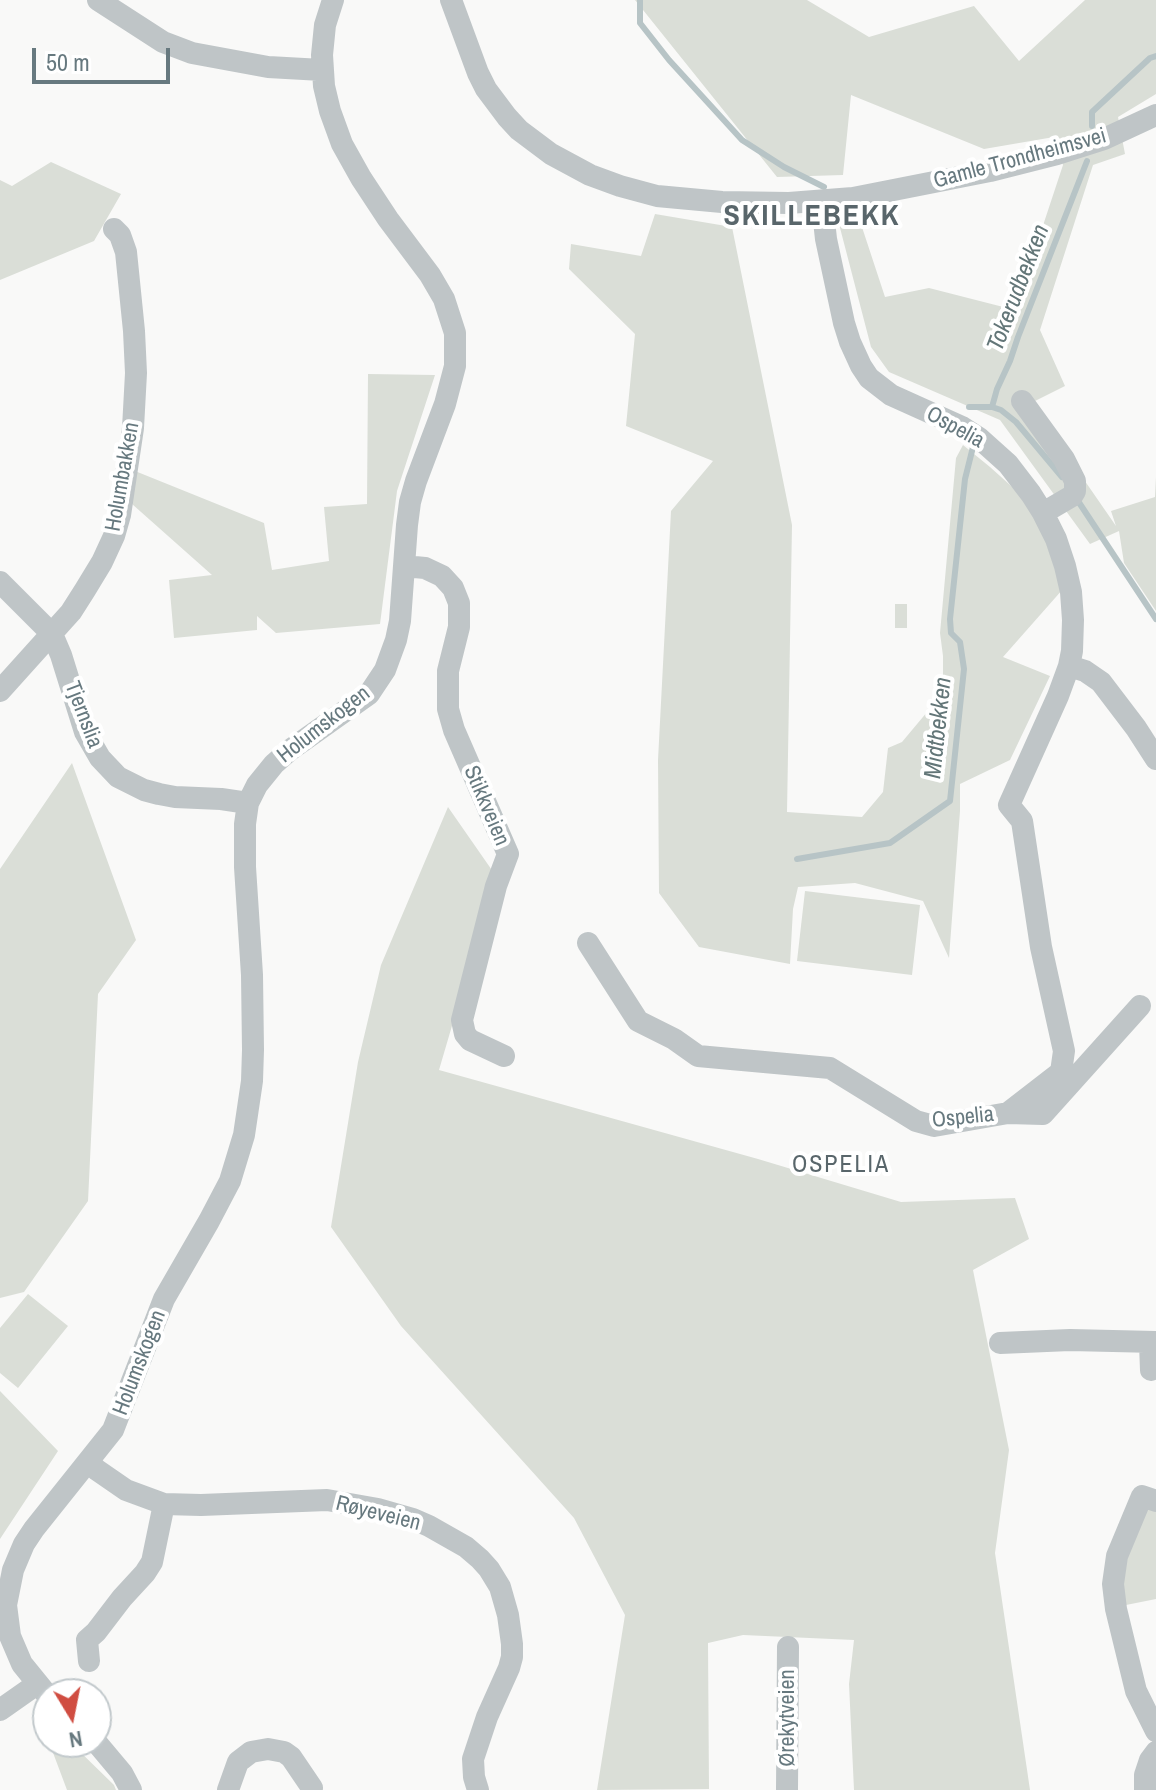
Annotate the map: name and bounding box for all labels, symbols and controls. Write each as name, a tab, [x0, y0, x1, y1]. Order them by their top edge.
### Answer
scale bar	[36, 32, 174, 82]
text: 50 m	[46, 46, 90, 78]
street label: Gamle Trondheimsvei	[931, 123, 1109, 195]
district label: SKILLEBEKK	[723, 199, 901, 235]
water label: Tokerudbekken	[982, 221, 1056, 355]
street label: Ospelia	[921, 401, 989, 455]
street label: Holumbakken	[100, 420, 146, 534]
water label: Midtbekken	[919, 676, 959, 780]
street label: Tjernslia	[58, 678, 108, 752]
street label: Holumskogen	[272, 681, 376, 769]
street label: Stikkveien	[457, 762, 515, 850]
street label: Ospelia	[931, 1102, 995, 1134]
district label: OSPELIA	[792, 1152, 890, 1180]
street label: Holumskogen	[108, 1307, 172, 1419]
street label: Røyeveien	[333, 1491, 423, 1537]
street label: Ørekytveien	[775, 1669, 801, 1767]
north arrow	[32, 1678, 112, 1758]
text: N	[67, 1724, 85, 1756]

